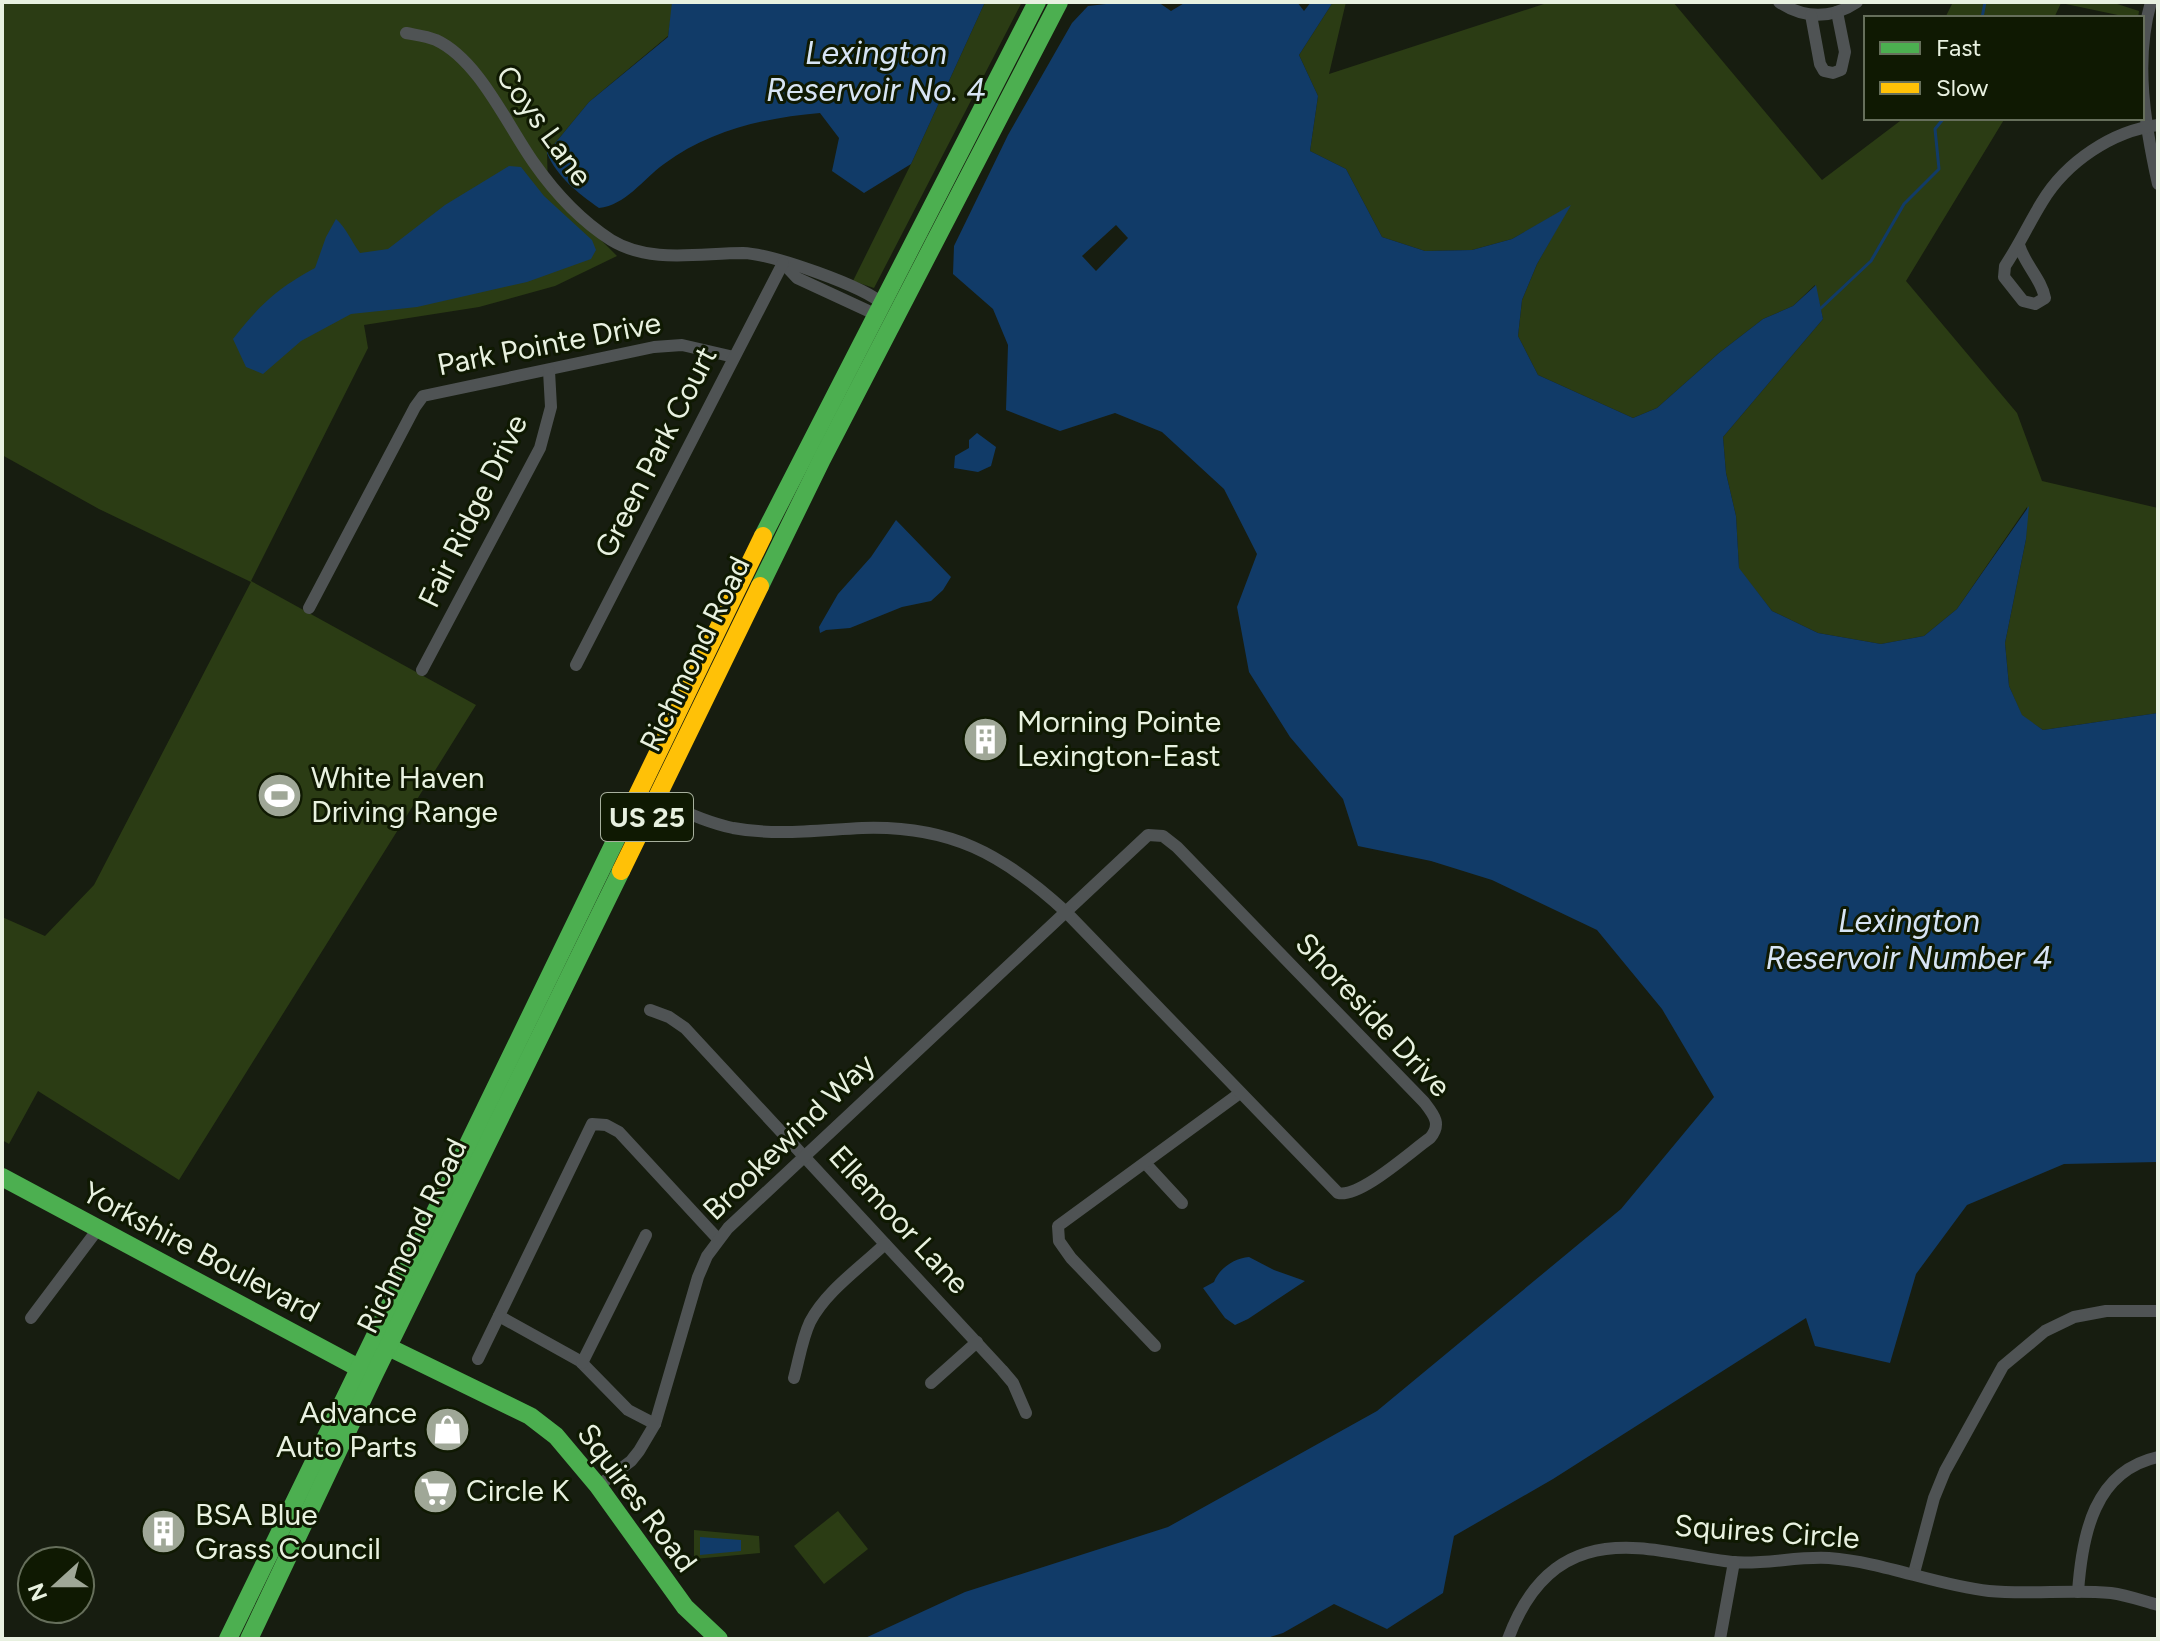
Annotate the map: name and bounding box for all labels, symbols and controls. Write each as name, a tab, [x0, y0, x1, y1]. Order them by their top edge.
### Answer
legend	[1864, 16, 2144, 120]
text: Fast	[1936, 33, 1981, 62]
water label: Lexington Reservoir No. 4	[766, 34, 986, 109]
street label: Coys Lane	[488, 58, 600, 193]
text: Slow	[1936, 73, 1989, 102]
street label: Park Pointe Drive	[434, 304, 664, 383]
street label: Green Park Court	[587, 340, 725, 563]
street label: Fair Ridge Drive	[410, 408, 535, 613]
street label: Richmond Road	[631, 550, 758, 757]
place label: Morning Pointe Lexington-East	[1017, 703, 1221, 774]
building icon: Morning Pointe Lexington-East	[962, 715, 1010, 763]
place label: White Haven Driving Range	[311, 759, 498, 830]
sports icon: White Haven Driving Range	[256, 771, 304, 819]
road number: US 25	[601, 793, 693, 841]
water label: Lexington Reservoir Number 4	[1766, 902, 2052, 977]
street label: Shoreside Drive	[1288, 925, 1459, 1104]
street label: Brookewind Way	[695, 1045, 882, 1228]
street label: Richmond Road	[348, 1132, 475, 1339]
street label: Ellemoor Lane	[821, 1138, 977, 1301]
street label: Yorkshire Boulevard	[76, 1173, 326, 1330]
place label: Advance Auto Parts	[276, 1394, 417, 1465]
shop icon: Advance Auto Parts	[424, 1406, 472, 1454]
street label: Squires Road	[570, 1416, 705, 1579]
supermarket icon: Circle K	[411, 1467, 459, 1515]
place label: Circle K	[466, 1472, 570, 1509]
place label: BSA Blue Grass Council	[195, 1496, 381, 1567]
street label: Squires Circle	[1673, 1507, 1861, 1556]
building icon: BSA Blue Grass Council	[140, 1508, 188, 1556]
north arrow	[16, 1545, 96, 1625]
text: N	[22, 1579, 53, 1605]

